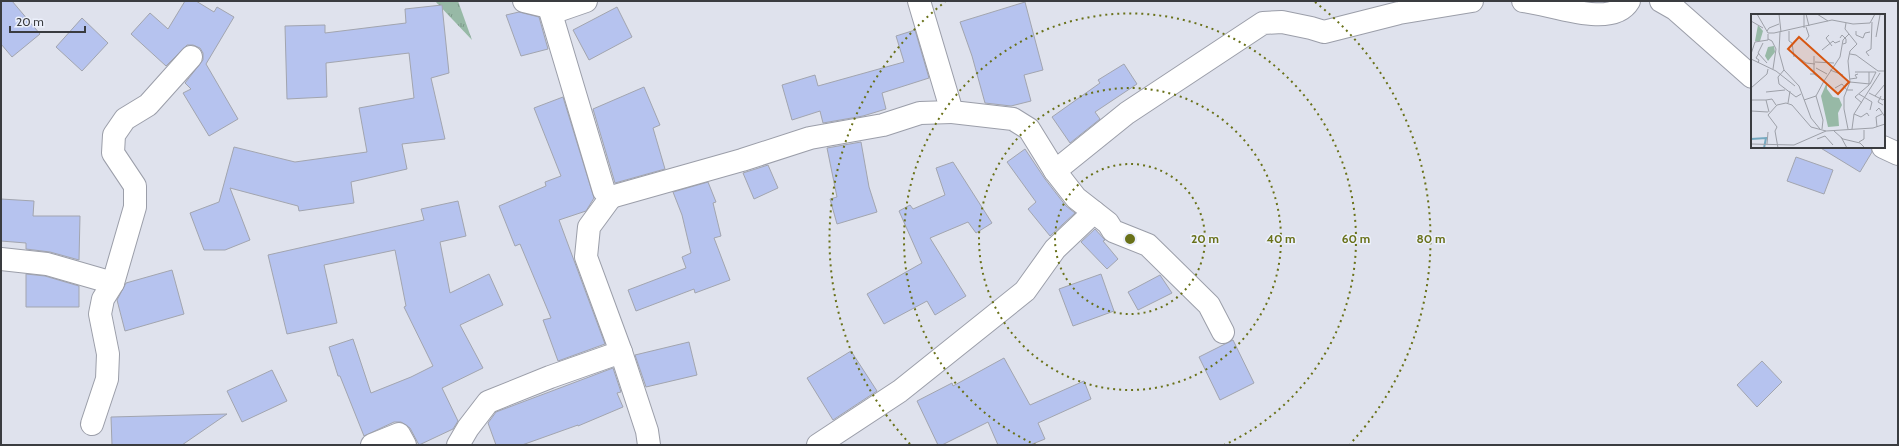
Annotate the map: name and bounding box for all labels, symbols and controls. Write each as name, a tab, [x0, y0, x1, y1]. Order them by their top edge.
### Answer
scale bar	[10, 8, 85, 34]
text: 20 m	[16, 14, 44, 29]
inset map	[1751, 14, 1885, 148]
text: 20 m	[1191, 231, 1219, 246]
text: 40 m	[1266, 231, 1296, 246]
text: 60 m	[1342, 231, 1370, 246]
text: 80 m	[1417, 231, 1445, 246]
centre of rings	[1123, 232, 1137, 246]

